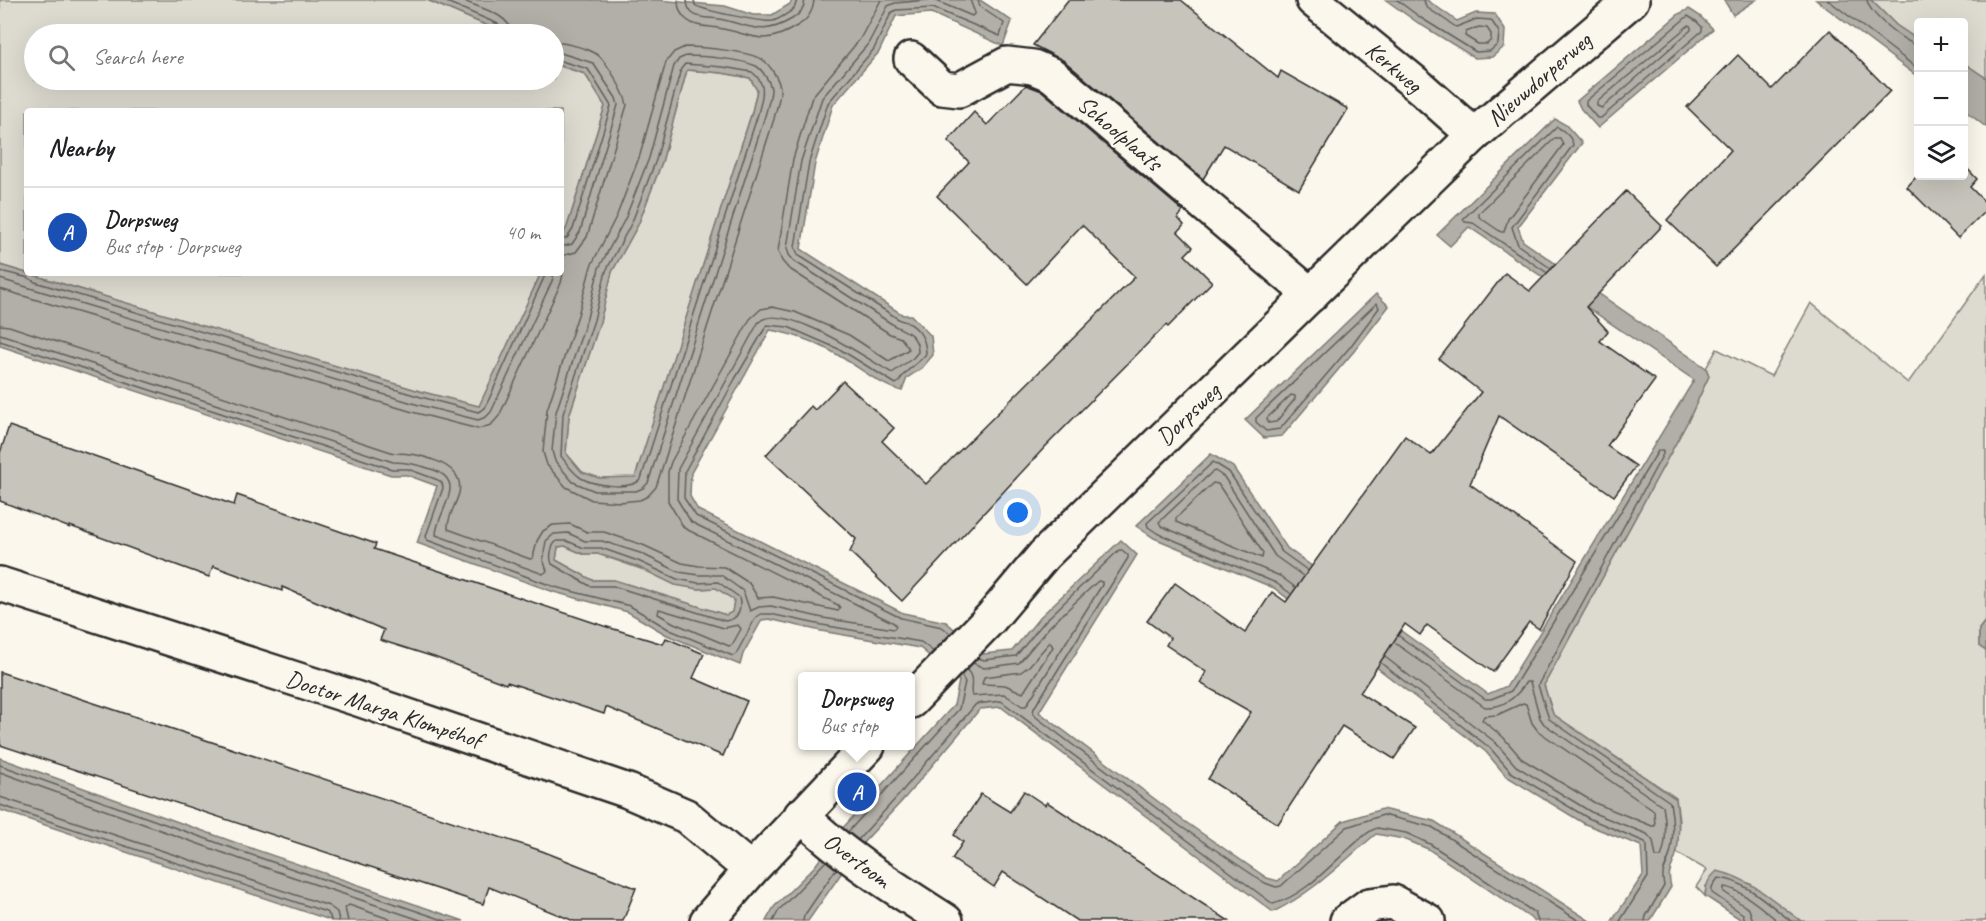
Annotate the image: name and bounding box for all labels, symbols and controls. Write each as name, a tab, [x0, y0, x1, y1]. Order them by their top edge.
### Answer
map controls	[1914, 18, 1968, 180]
button: +	[1914, 18, 1968, 72]
search box	[24, 24, 564, 90]
street label: Nieuwdorperweg	[1480, 24, 1599, 133]
street label: Kerkweg	[1359, 35, 1430, 100]
icon: search	[45, 41, 78, 74]
text: Search here	[93, 43, 183, 71]
button: −	[1914, 72, 1968, 126]
street label: Schoolplaats	[1072, 89, 1171, 179]
button: layers	[1914, 126, 1968, 180]
text: Nearby	[48, 131, 113, 164]
text: Dorpsweg	[105, 206, 177, 234]
text: A	[62, 220, 73, 245]
text: 40 m	[506, 220, 540, 245]
text: Bus stop · Dorpsweg	[105, 234, 240, 259]
street label: Dorpsweg	[1150, 375, 1228, 452]
your location	[1003, 498, 1032, 527]
street label: Doctor Marga Klompéhof	[282, 663, 490, 756]
popup	[798, 672, 915, 750]
text: Dorpsweg	[821, 685, 892, 713]
text: Bus stop	[821, 713, 878, 738]
pin: A	[838, 770, 876, 814]
street label: Overtoom	[818, 826, 898, 896]

